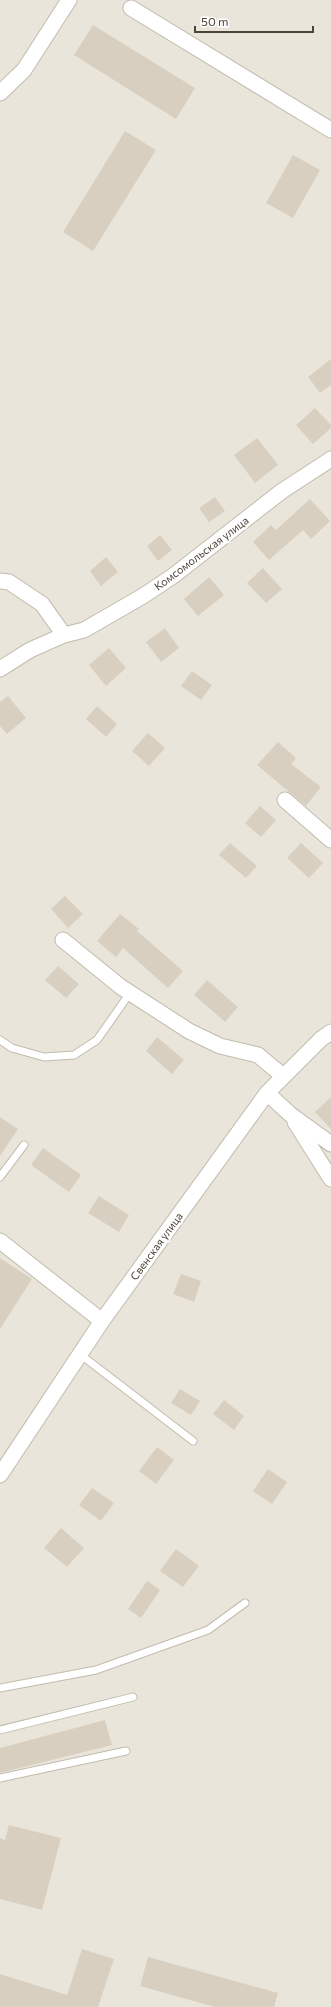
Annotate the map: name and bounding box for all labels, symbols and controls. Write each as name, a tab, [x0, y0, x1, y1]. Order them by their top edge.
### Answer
scale bar	[195, 8, 313, 34]
text: 50 m	[201, 14, 229, 28]
street label: Комсомольская улица	[151, 513, 251, 593]
street label: Свенская улица	[127, 1210, 185, 1282]

